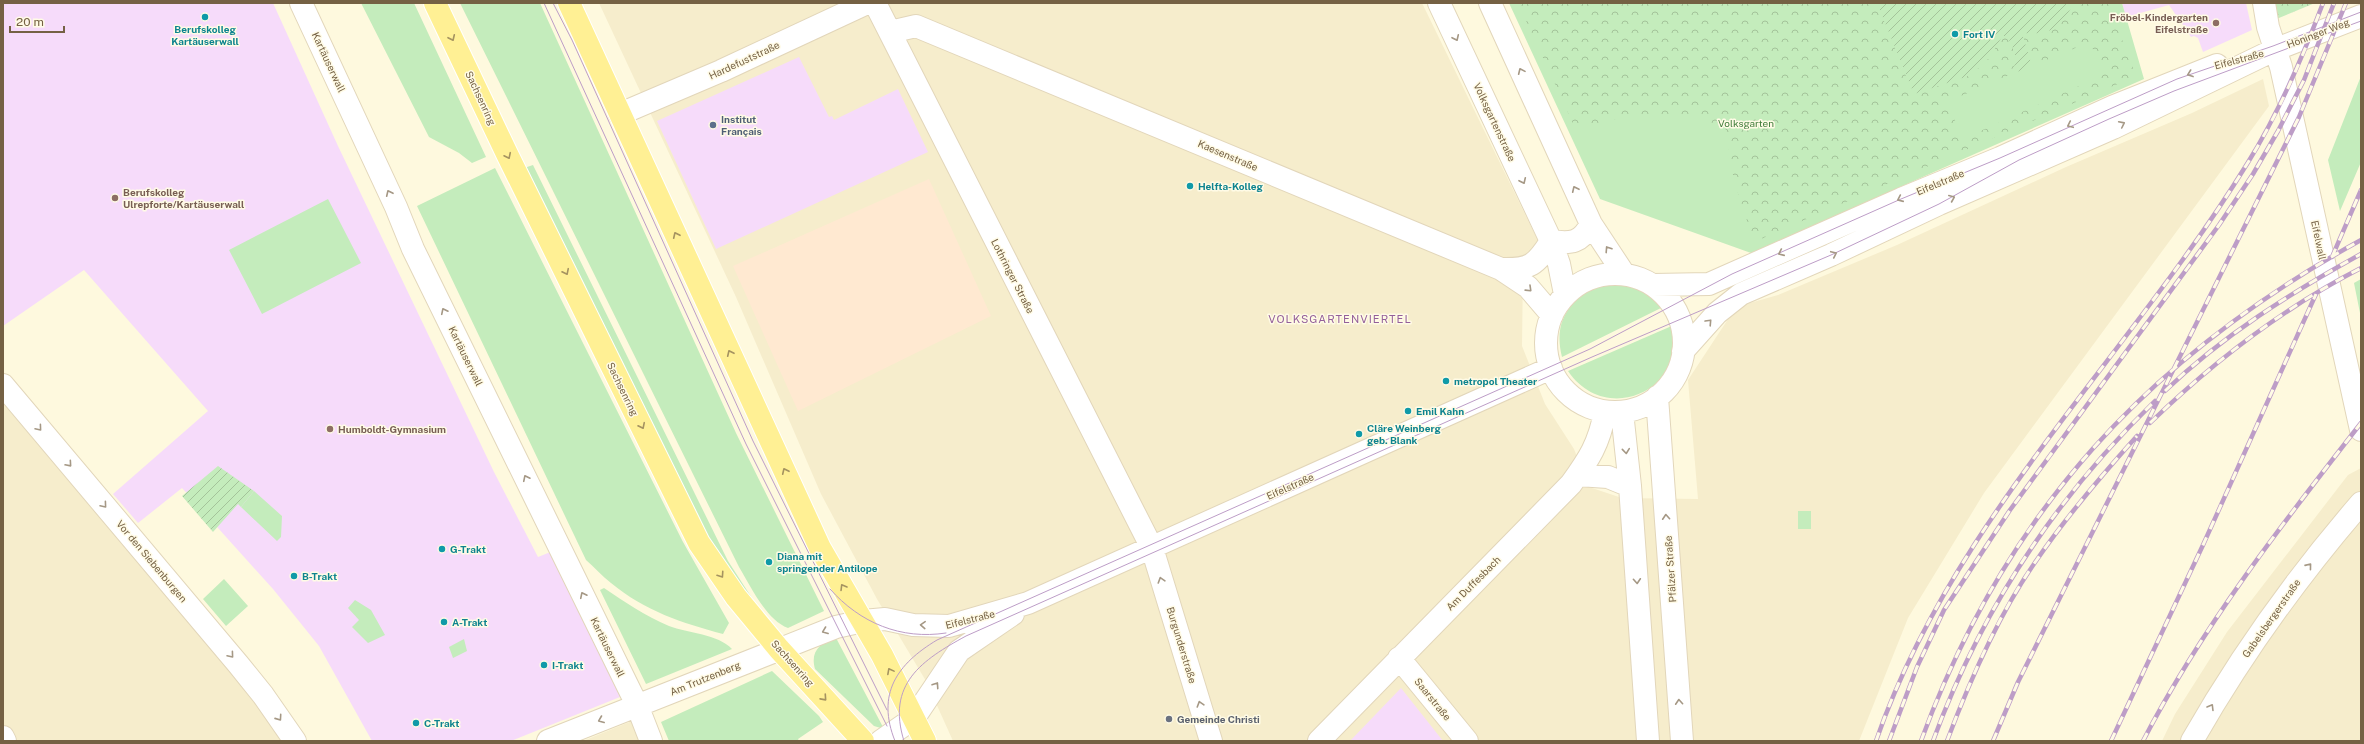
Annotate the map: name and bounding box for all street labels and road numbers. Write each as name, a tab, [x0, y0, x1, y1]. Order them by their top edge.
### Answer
street label: Höninger Weg	[2285, 16, 2351, 50]
street label: Kartäuserwall	[310, 30, 348, 94]
street label: Hardefuststraße	[707, 38, 782, 82]
street label: Eifelstraße	[2213, 47, 2265, 71]
street label: Sachsenring	[463, 69, 499, 127]
street label: Volksgartenstraße	[1471, 81, 1519, 164]
street label: Kaesenstraße	[1196, 137, 1260, 173]
street label: Eifelstraße	[1914, 166, 1966, 197]
street label: Eifelwall	[2309, 219, 2329, 261]
street label: Lothringer Straße	[989, 237, 1037, 316]
street label: Kartäuserwall	[446, 324, 486, 388]
street label: Sachsenring	[605, 360, 641, 418]
street label: Eifelstraße	[1264, 470, 1316, 502]
street label: Vor den Siebenburgen	[114, 518, 190, 605]
street label: Pfälzer Straße	[1662, 535, 1678, 603]
street label: Am Duffesbach	[1443, 553, 1503, 613]
street label: Gabelsbergerstraße	[2239, 576, 2303, 660]
street label: Burgunderstraße	[1165, 605, 1199, 685]
street label: Eifelstraße	[944, 607, 996, 631]
street label: Kartäuserwall	[588, 615, 628, 679]
street label: Sachsenring	[769, 637, 817, 689]
street label: Am Trutzenberg	[668, 658, 742, 698]
street label: Saarstraße	[1412, 675, 1454, 723]

